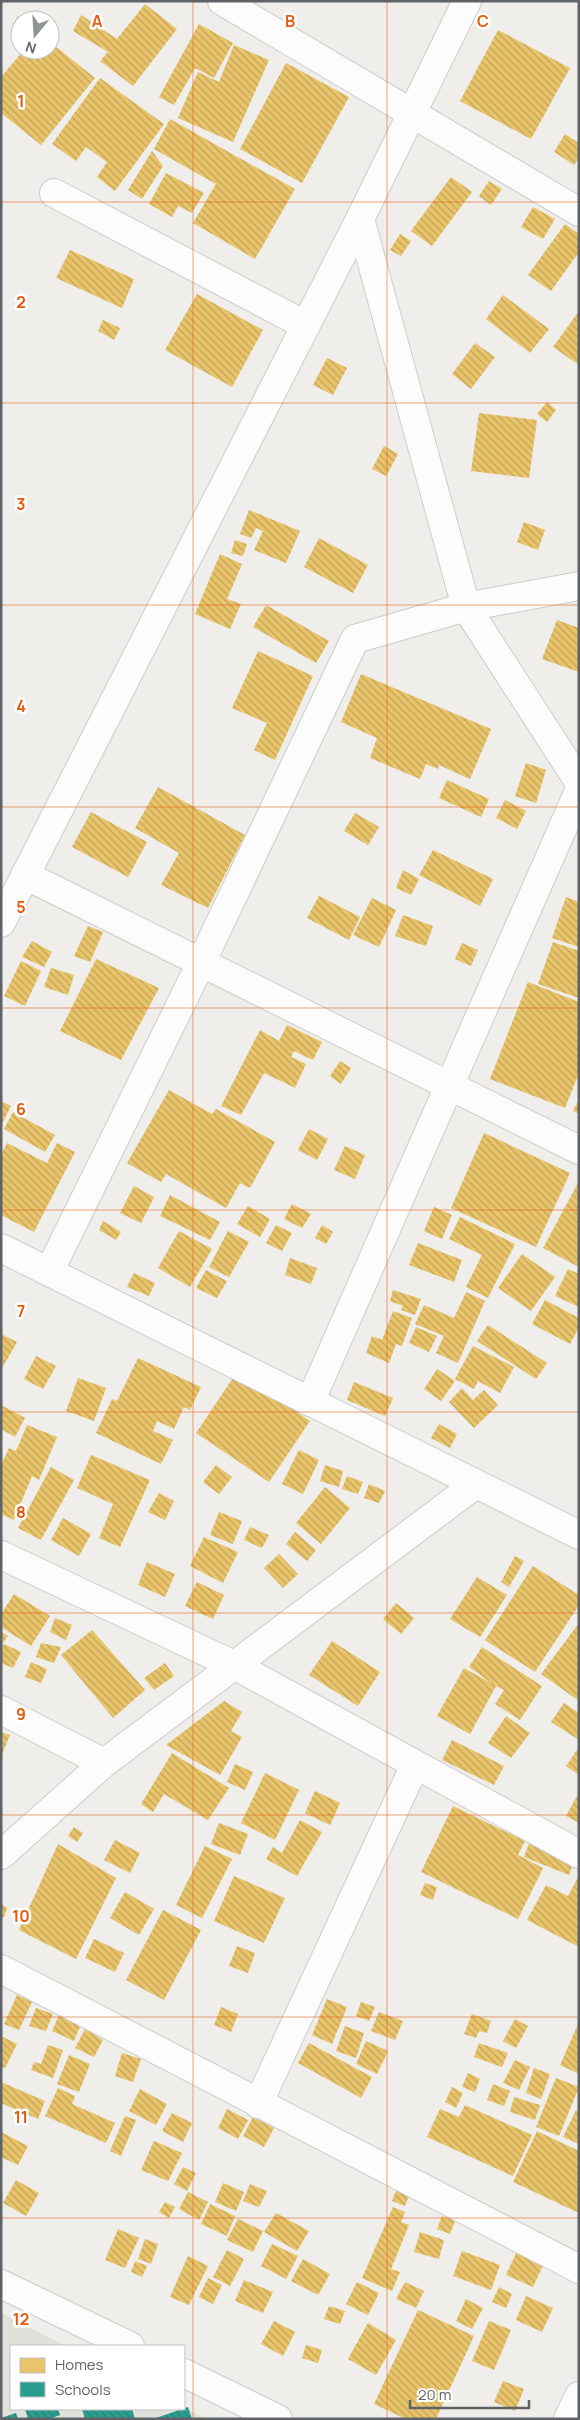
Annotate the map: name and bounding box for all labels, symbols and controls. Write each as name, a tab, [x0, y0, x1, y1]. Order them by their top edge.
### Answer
north arrow	[10, 10, 60, 60]
text: A	[92, 10, 103, 32]
text: B	[285, 10, 295, 32]
text: C	[477, 10, 489, 32]
text: N	[23, 37, 39, 58]
text: 1	[17, 90, 25, 112]
text: 2	[16, 291, 26, 313]
text: 3	[16, 493, 26, 515]
text: 4	[16, 695, 26, 717]
text: 5	[16, 896, 26, 918]
text: 6	[16, 1098, 26, 1120]
text: 7	[17, 1300, 25, 1322]
text: 8	[16, 1501, 26, 1523]
text: 9	[16, 1703, 26, 1725]
text: 10	[12, 1905, 30, 1927]
text: 11	[14, 2106, 28, 2128]
text: 12	[13, 2308, 29, 2330]
legend	[10, 2345, 185, 2410]
text: Homes	[55, 2354, 104, 2375]
scale bar	[410, 2378, 529, 2410]
text: Schools	[55, 2379, 111, 2400]
text: 20 m	[418, 2384, 451, 2405]

